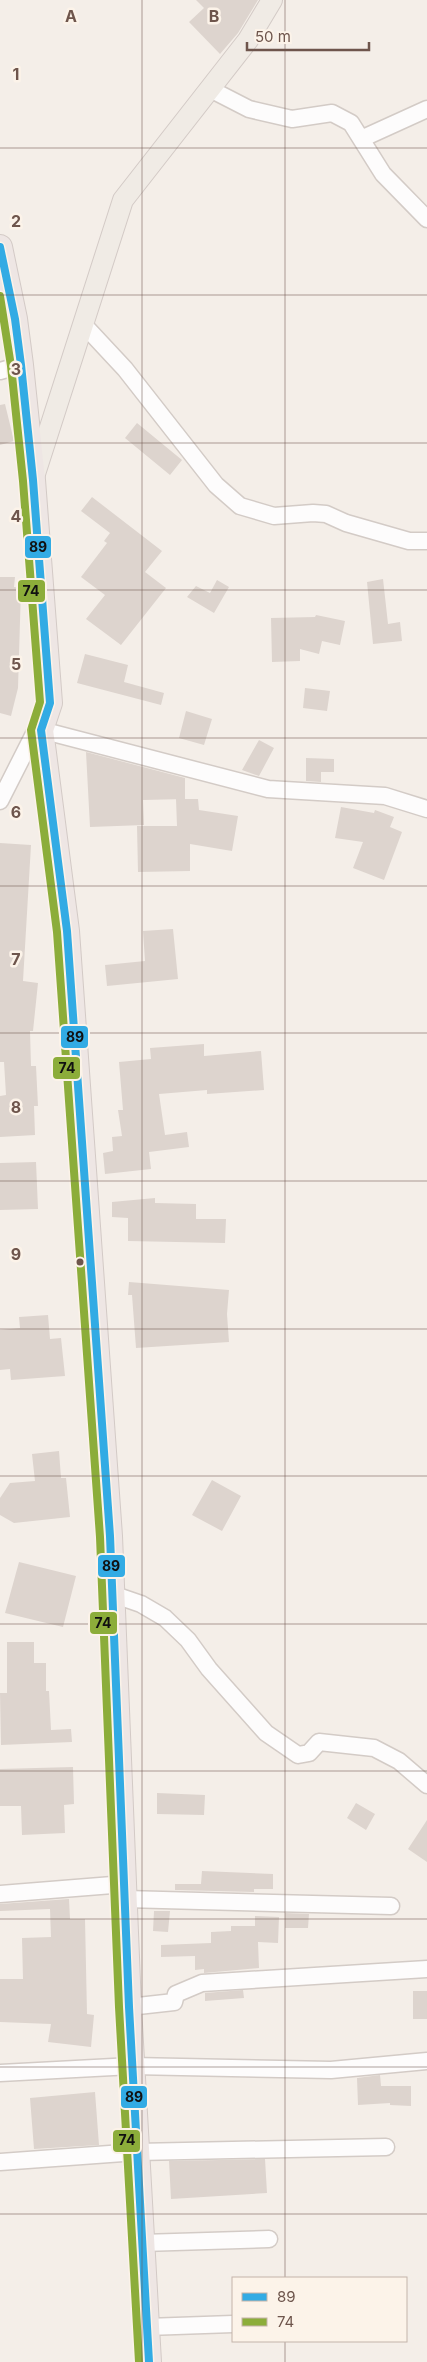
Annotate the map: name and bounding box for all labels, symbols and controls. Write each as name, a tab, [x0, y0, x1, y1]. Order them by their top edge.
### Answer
text: A	[65, 6, 77, 26]
text: B	[209, 6, 219, 26]
scale bar	[247, 20, 370, 52]
text: 50 m	[255, 27, 291, 46]
text: 1	[13, 64, 19, 84]
text: 2	[11, 211, 21, 231]
text: 3	[11, 359, 21, 379]
text: 4	[11, 506, 22, 526]
line badge: 89	[24, 535, 52, 559]
text: 89	[29, 538, 47, 555]
line badge: 74	[17, 579, 46, 603]
text: 74	[23, 582, 39, 599]
text: 5	[11, 654, 21, 674]
text: 6	[11, 802, 21, 822]
text: 7	[11, 949, 21, 969]
line badge: 89	[60, 1025, 89, 1049]
text: 89	[66, 1028, 84, 1045]
line badge: 74	[52, 1056, 81, 1080]
text: 74	[59, 1059, 75, 1076]
text: 8	[11, 1097, 21, 1117]
text: 9	[11, 1244, 21, 1264]
unlabelled marker	[75, 1257, 85, 1267]
line badge: 89	[97, 1554, 126, 1578]
text: 89	[102, 1557, 120, 1574]
line badge: 74	[89, 1611, 118, 1635]
text: 74	[95, 1614, 111, 1631]
line badge: 89	[120, 2085, 148, 2109]
text: 89	[125, 2088, 143, 2105]
line badge: 74	[112, 2129, 141, 2153]
text: 74	[119, 2131, 135, 2148]
legend	[232, 2277, 407, 2342]
text: 89	[277, 2287, 296, 2306]
text: 74	[277, 2312, 294, 2331]

